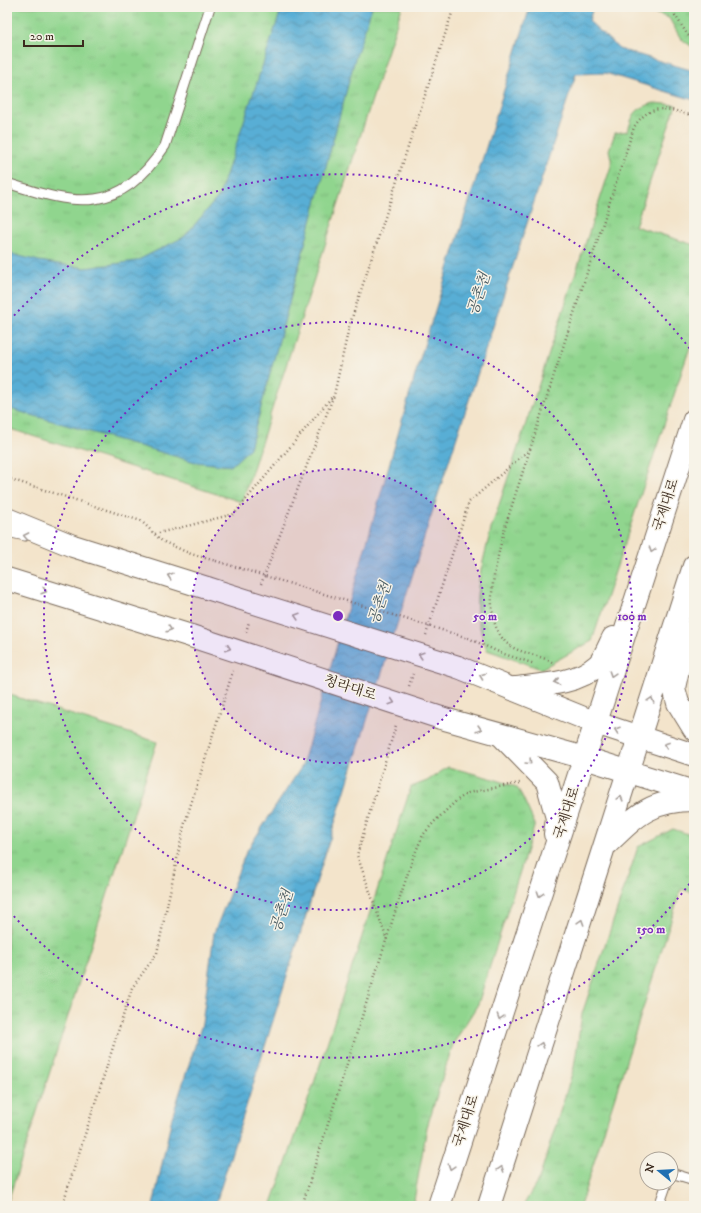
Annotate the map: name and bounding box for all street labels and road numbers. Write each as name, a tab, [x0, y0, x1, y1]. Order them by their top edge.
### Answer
street label: 국제대로	[649, 476, 683, 534]
street label: 청라대로	[321, 671, 379, 705]
street label: 국제대로	[550, 784, 584, 842]
street label: 국제대로	[449, 1092, 483, 1150]

